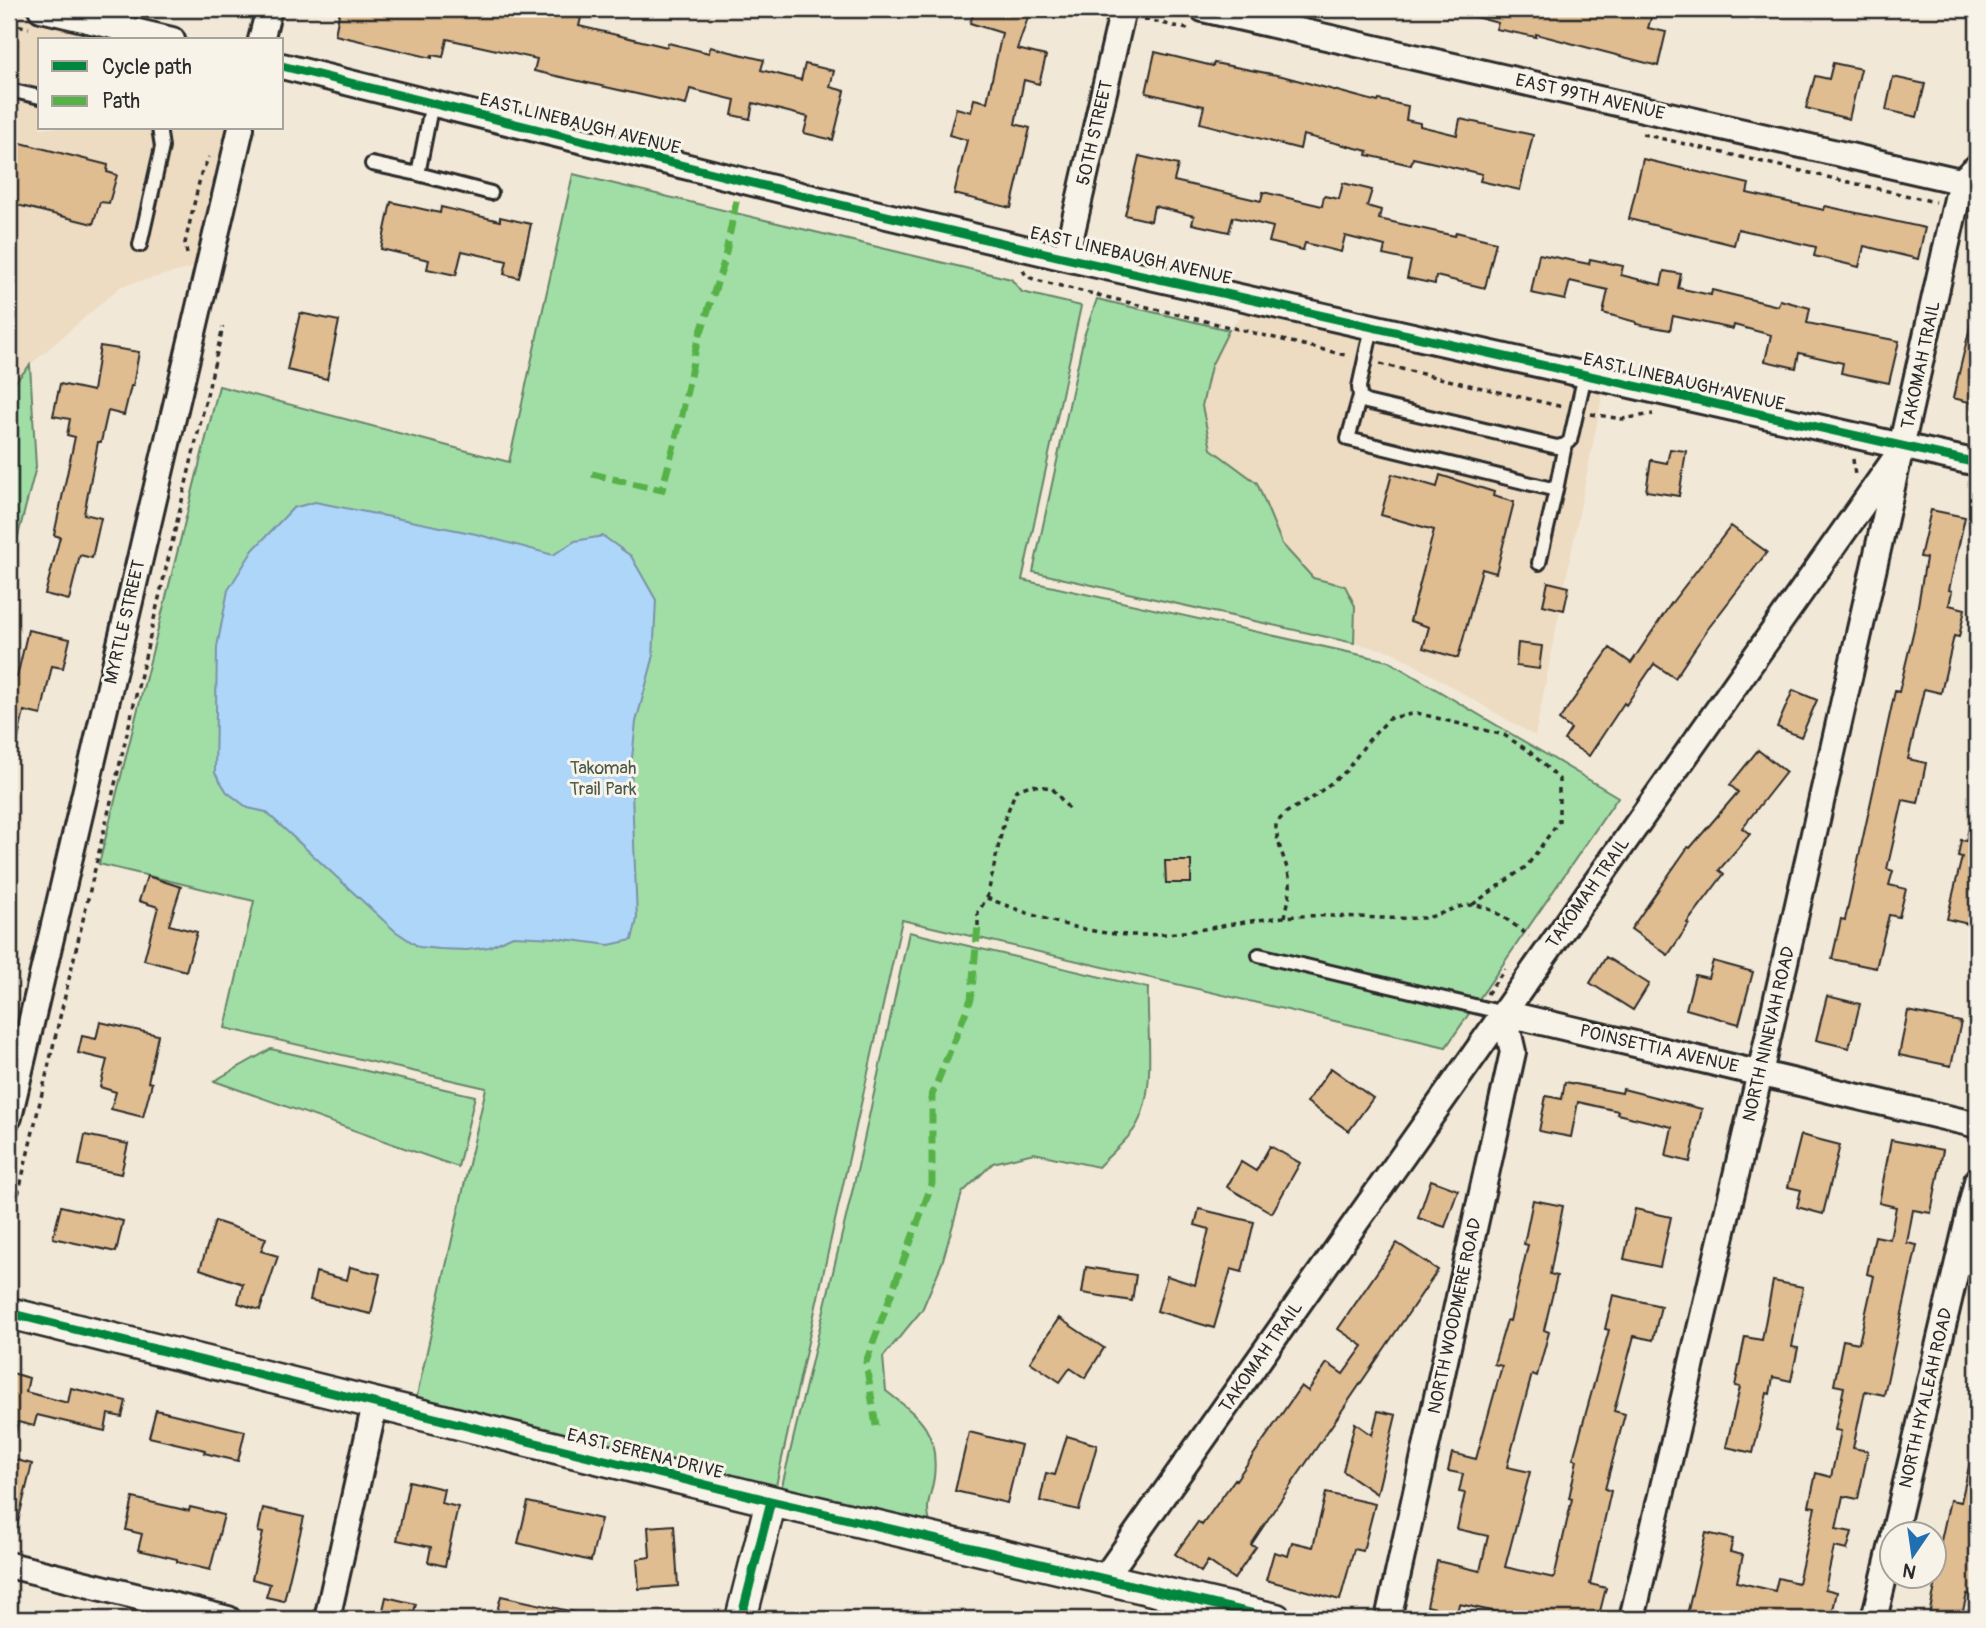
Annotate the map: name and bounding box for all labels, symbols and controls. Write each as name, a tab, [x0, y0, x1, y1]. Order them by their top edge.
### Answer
legend	[38, 38, 284, 130]
text: Cycle path	[102, 54, 192, 81]
street label: EAST 99TH AVENUE	[1513, 69, 1667, 125]
street label: 50TH STREET	[1072, 78, 1118, 188]
text: Path	[102, 88, 140, 115]
street label: EAST LINEBAUGH AVENUE	[477, 88, 683, 160]
street label: EAST LINEBAUGH AVENUE	[1028, 222, 1234, 290]
street label: TAKOMAH TRAIL	[1896, 299, 1946, 431]
street label: EAST LINEBAUGH AVENUE	[1581, 348, 1787, 416]
street label: MYRTLE STREET	[100, 558, 150, 686]
park label: Takomah Trail Park	[569, 757, 637, 801]
street label: TAKOMAH TRAIL	[1541, 833, 1635, 953]
street label: NORTH NINEVAH ROAD	[1738, 944, 1800, 1124]
street label: POINSETTIA AVENUE	[1577, 1020, 1741, 1078]
street label: NORTH WOODMERE ROAD	[1423, 1216, 1487, 1416]
street label: TAKOMAH TRAIL	[1214, 1297, 1308, 1417]
street label: NORTH HYALEAH ROAD	[1894, 1306, 1958, 1490]
street label: EAST SERENA DRIVE	[565, 1423, 725, 1485]
north arrow	[1878, 1520, 1948, 1590]
text: N	[1900, 1557, 1918, 1584]

